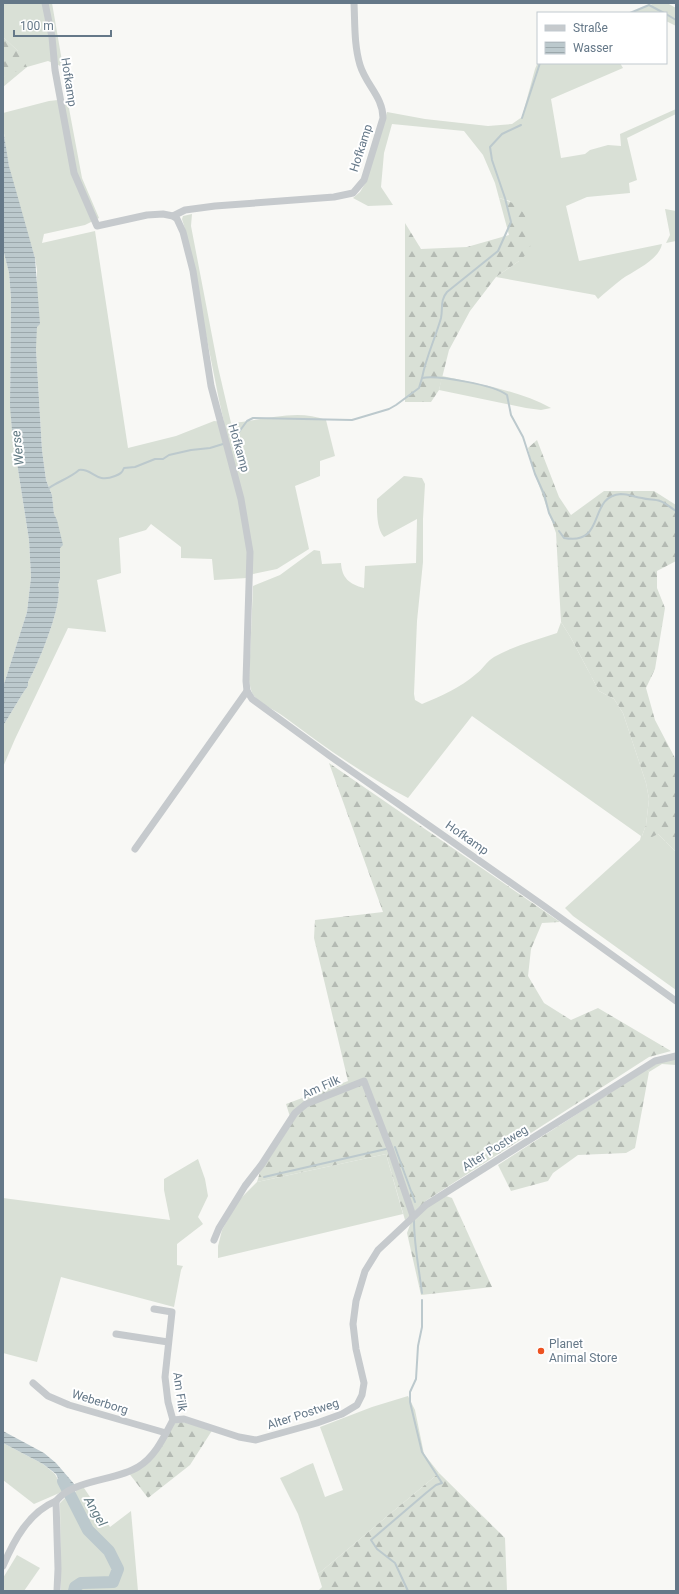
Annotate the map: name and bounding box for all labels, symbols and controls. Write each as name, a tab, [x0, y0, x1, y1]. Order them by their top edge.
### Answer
scale bar	[14, 12, 111, 38]
legend	[537, 12, 667, 64]
text: 100 m	[20, 19, 54, 33]
text: Straße	[573, 21, 608, 35]
text: Wasser	[573, 41, 613, 55]
street label: Hofkamp	[58, 56, 80, 108]
street label: Hofkamp	[347, 122, 375, 174]
street label: Hofkamp	[225, 422, 253, 474]
water label: Werse	[8, 429, 27, 466]
street label: Hofkamp	[443, 818, 491, 858]
street label: Am Filk	[300, 1072, 343, 1102]
street label: Alter Postweg	[460, 1122, 530, 1174]
place label: Planet Animal Store	[549, 1337, 617, 1365]
marker: Planet Animal Store	[536, 1346, 546, 1356]
street label: Am Filk	[170, 1371, 190, 1414]
street label: Weberborg	[70, 1387, 130, 1417]
street label: Alter Postweg	[265, 1396, 341, 1432]
water label: Angel	[81, 1493, 111, 1530]

